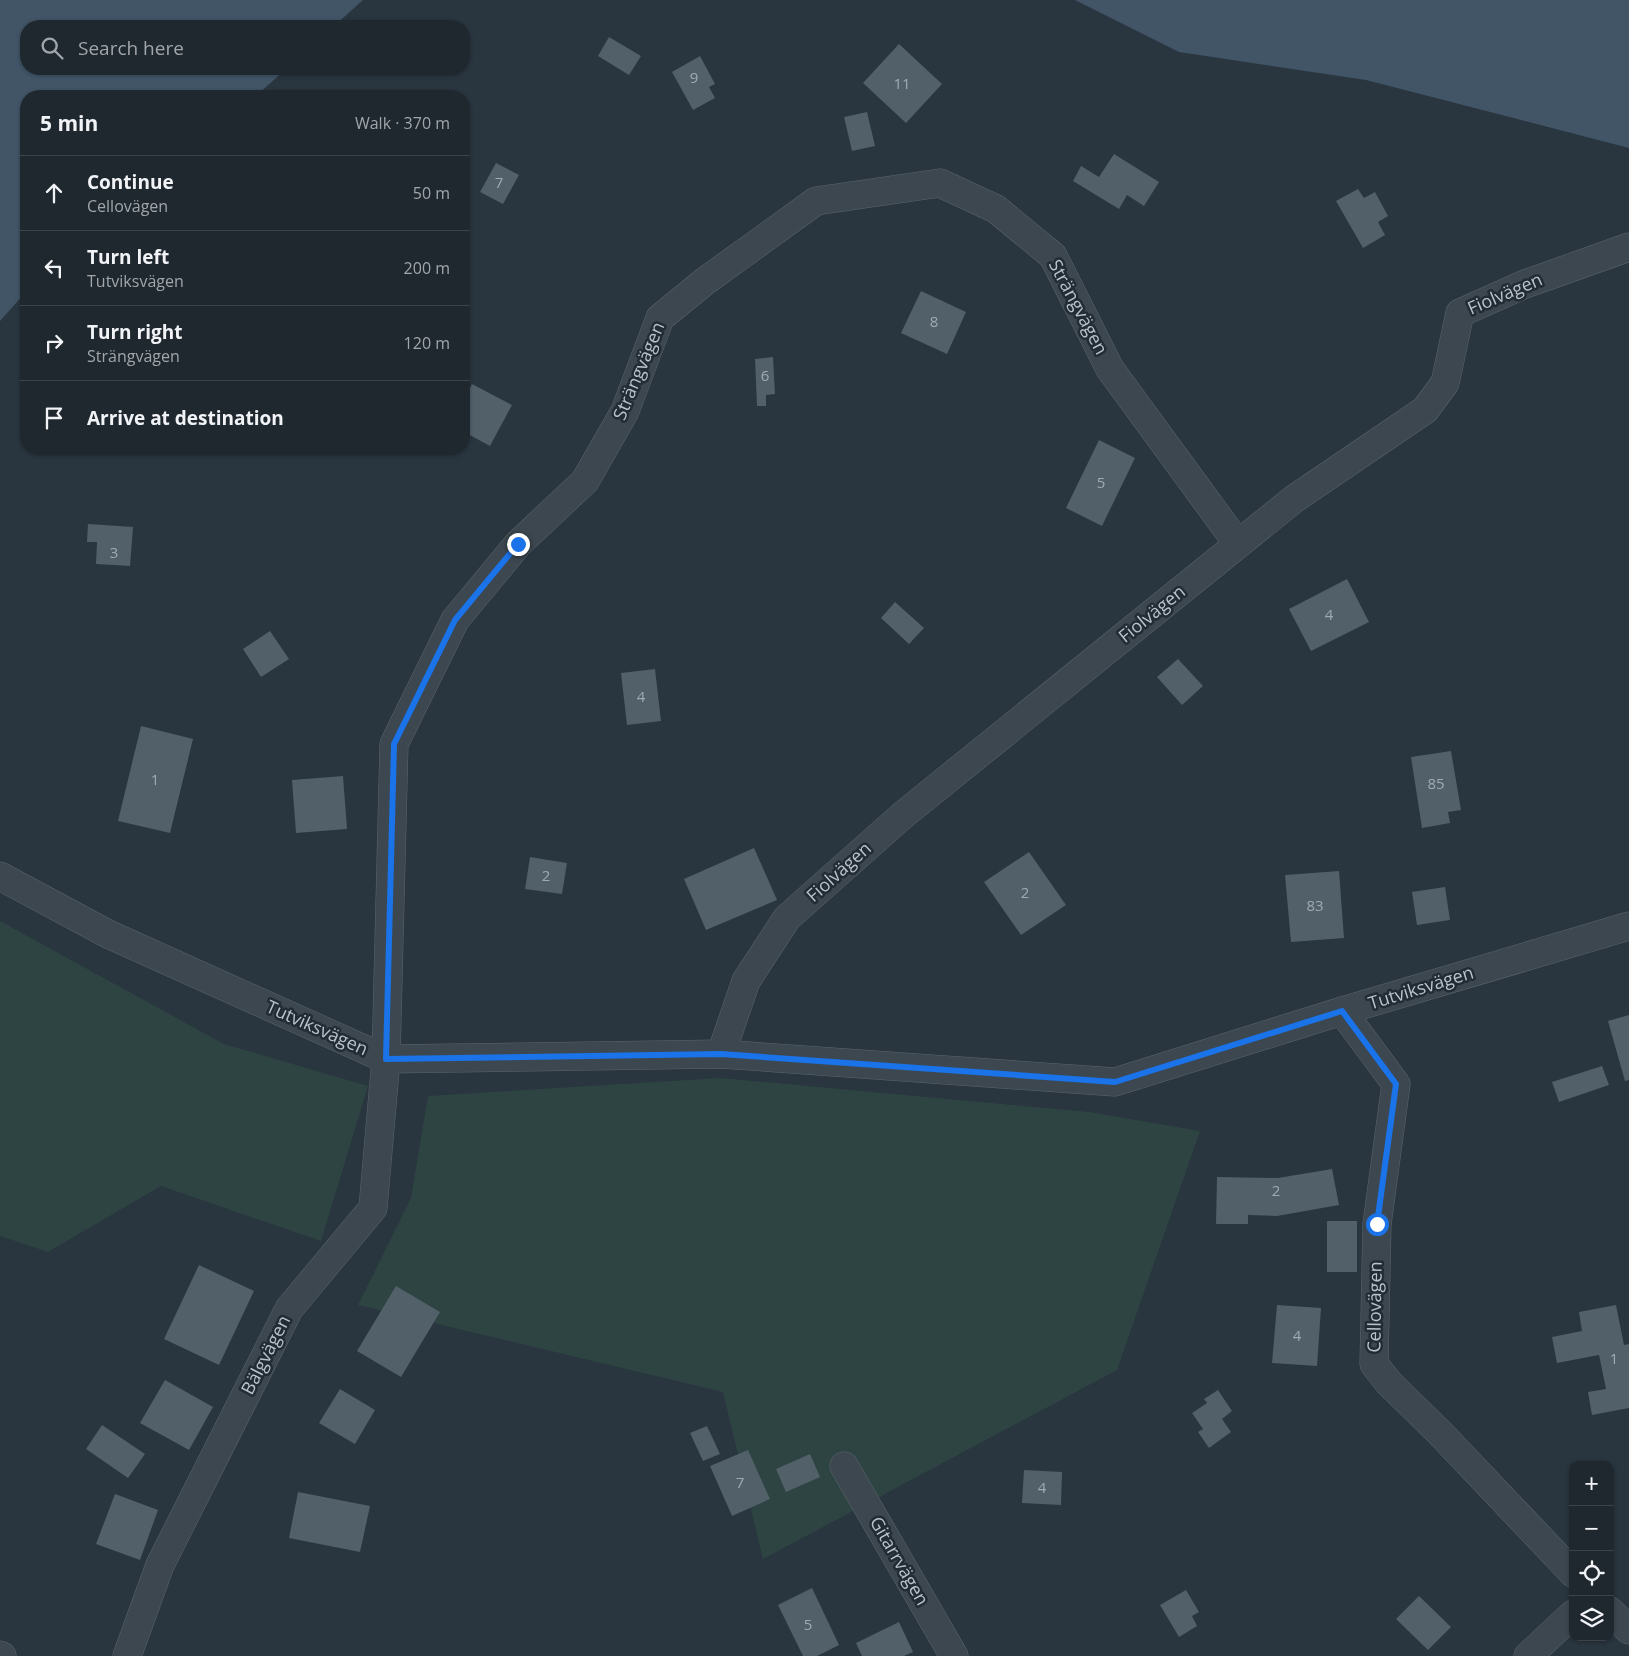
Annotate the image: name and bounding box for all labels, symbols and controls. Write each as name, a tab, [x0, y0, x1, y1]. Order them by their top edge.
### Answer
search box	[20, 20, 470, 75]
icon: search	[38, 34, 66, 62]
text: Search here	[78, 35, 184, 61]
house number: 9	[690, 67, 698, 87]
house number: 11	[893, 73, 911, 93]
text: 5 min	[40, 109, 98, 137]
text: Walk · 370 m	[355, 112, 450, 134]
text: Continue	[87, 169, 174, 195]
house number: 7	[495, 172, 503, 192]
icon: ahead	[40, 179, 68, 207]
text: 50 m	[413, 182, 450, 204]
text: Cellovägen	[87, 195, 168, 217]
text: Turn left	[87, 244, 169, 270]
icon: left	[40, 254, 68, 282]
street label: Strängvägen	[1044, 255, 1114, 358]
text: 200 m	[404, 257, 450, 279]
street label: Fiolvägen	[1464, 267, 1546, 320]
text: Tutviksvägen	[87, 270, 184, 292]
house number: 8	[930, 311, 938, 331]
street label: Strängvägen	[607, 318, 670, 423]
text: Turn right	[87, 319, 182, 345]
icon: right	[40, 329, 68, 357]
text: 120 m	[404, 332, 450, 354]
text: Strängvägen	[87, 345, 180, 367]
house number: 6	[761, 365, 769, 385]
icon: arrive	[40, 404, 68, 432]
text: Arrive at destination	[87, 405, 284, 431]
house number: 5	[1097, 472, 1105, 492]
route end	[507, 533, 530, 556]
house number: 3	[110, 542, 118, 562]
street label: Fiolvägen	[1113, 579, 1190, 647]
house number: 4	[1325, 604, 1334, 624]
house number: 4	[637, 686, 646, 706]
house number: 1	[151, 769, 159, 789]
house number: 85	[1427, 773, 1445, 793]
street label: Fiolvägen	[801, 836, 876, 907]
house number: 2	[542, 865, 550, 885]
house number: 2	[1021, 882, 1029, 902]
house number: 83	[1306, 895, 1324, 915]
street label: Tutviksvägen	[1365, 960, 1476, 1014]
street label: Tutviksvägen	[263, 994, 372, 1060]
house number: 2	[1272, 1180, 1280, 1200]
route start	[1366, 1213, 1389, 1236]
street label: Cellovägen	[1361, 1261, 1387, 1353]
street label: Bälgvägen	[235, 1311, 295, 1398]
house number: 4	[1293, 1325, 1302, 1345]
house number: 1	[1610, 1348, 1618, 1368]
map controls	[1569, 1461, 1614, 1641]
button: +	[1569, 1461, 1614, 1506]
house number: 7	[736, 1472, 744, 1492]
house number: 4	[1038, 1477, 1047, 1497]
button: −	[1569, 1506, 1614, 1551]
street label: Gitarrvägen	[865, 1512, 935, 1609]
button: locate	[1569, 1551, 1614, 1596]
button: layers	[1569, 1596, 1614, 1641]
house number: 5	[804, 1614, 812, 1634]

